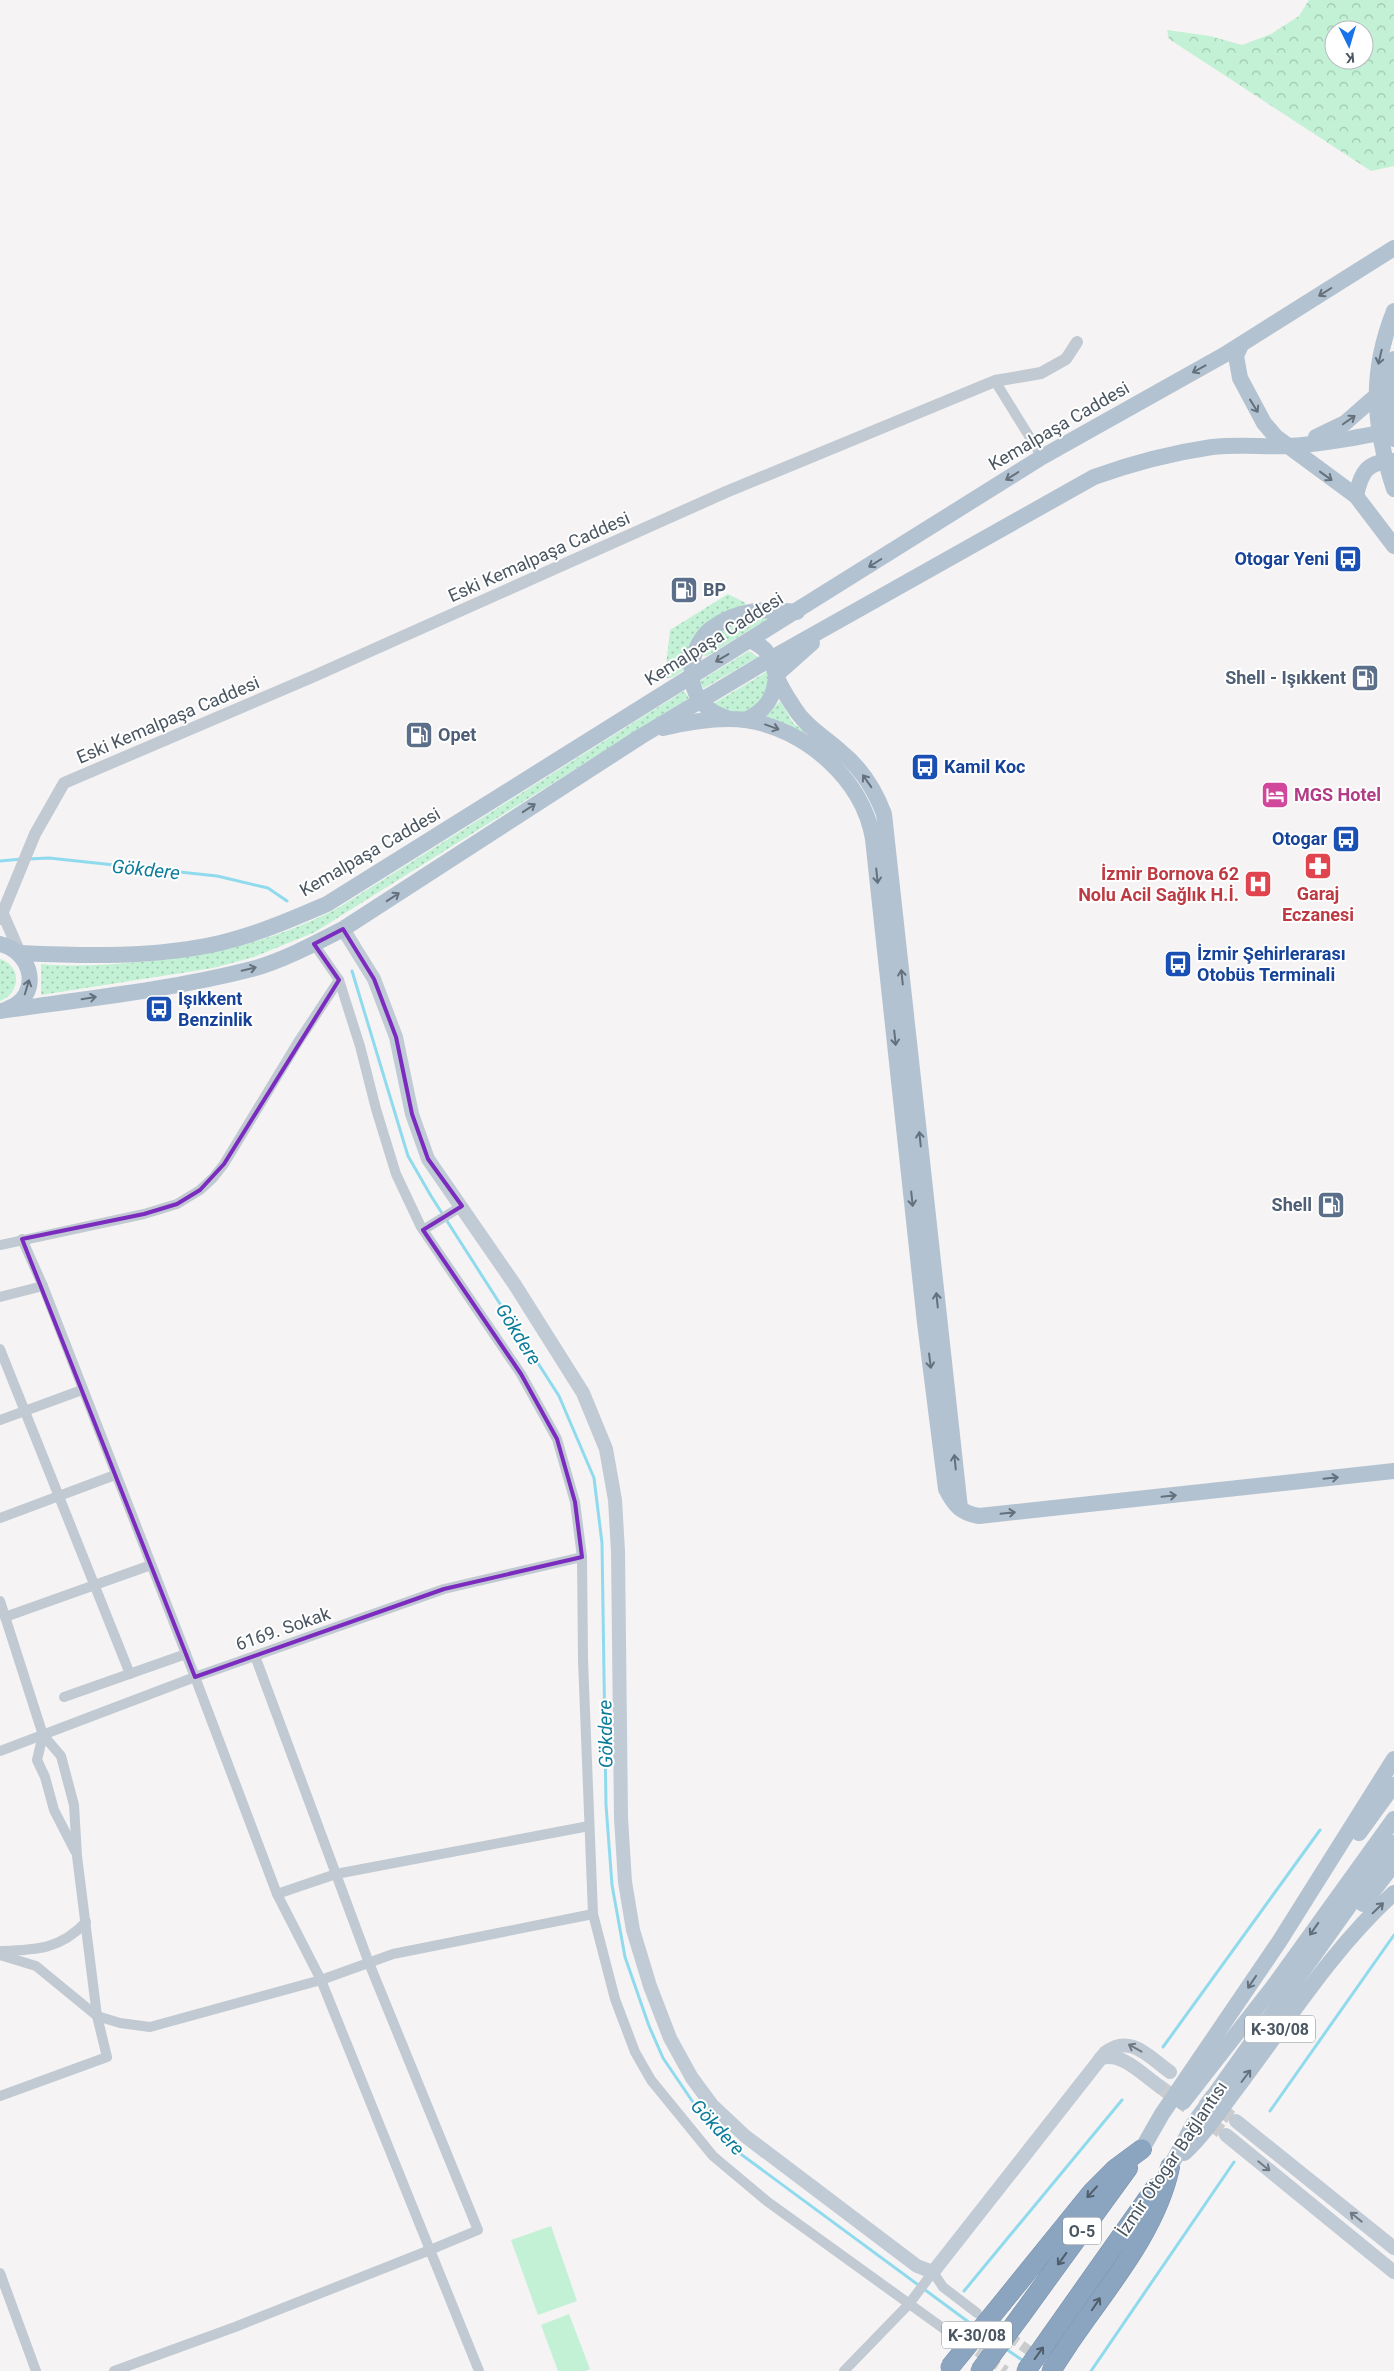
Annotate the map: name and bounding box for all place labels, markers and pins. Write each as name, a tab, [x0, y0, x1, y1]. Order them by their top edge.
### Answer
bus stop icon: Otogar Yeni	[1333, 544, 1363, 574]
place label: Otogar Yeni	[1234, 548, 1329, 569]
fuel station icon: BP	[669, 575, 699, 605]
place label: BP	[703, 579, 726, 600]
fuel station icon: Shell - Işıkkent	[1350, 663, 1380, 693]
place label: Shell - Işıkkent	[1225, 667, 1346, 688]
fuel station icon: Opet	[404, 720, 434, 750]
place label: Opet	[438, 724, 476, 745]
bus stop icon: Kamil Koc	[910, 752, 940, 782]
place label: Kamil Koc	[944, 756, 1025, 777]
hotel icon: MGS Hotel	[1260, 780, 1290, 810]
place label: MGS Hotel	[1294, 784, 1381, 805]
bus stop icon: Otogar	[1331, 824, 1361, 854]
place label: Otogar	[1272, 828, 1327, 849]
pharmacy icon: Garaj Eczanesi	[1303, 851, 1333, 881]
place label: İzmir Bornova 62 Nolu Acil Sağlık H.İ.	[1078, 863, 1239, 905]
hospital icon: İzmir Bornova 62 Nolu Acil Sağlık H.İ.	[1243, 869, 1273, 899]
place label: Garaj Eczanesi	[1282, 883, 1354, 925]
place label: İzmir Şehirlerarası Otobüs Terminali	[1197, 943, 1346, 985]
bus stop icon: İzmir Şehirlerarası Otobüs Terminali	[1163, 949, 1193, 979]
place label: Işıkkent Benzinlik	[178, 988, 253, 1030]
bus stop icon: Işıkkent Benzinlik	[144, 994, 174, 1024]
fuel station icon: Shell	[1316, 1190, 1346, 1220]
place label: Shell	[1272, 1194, 1312, 1215]

